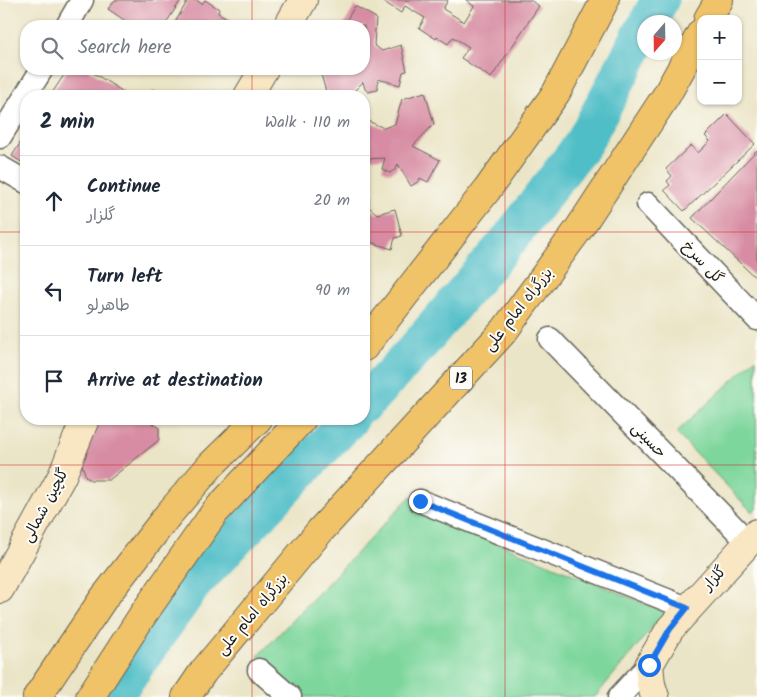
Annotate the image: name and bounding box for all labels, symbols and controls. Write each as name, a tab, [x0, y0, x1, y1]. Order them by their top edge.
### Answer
north arrow	[637, 15, 682, 60]
map controls	[697, 15, 742, 105]
button: +	[697, 15, 742, 60]
search box	[20, 20, 370, 75]
text: Search here	[78, 33, 172, 63]
icon: search	[38, 34, 66, 62]
button: −	[697, 60, 742, 105]
text: 2 min	[40, 106, 95, 139]
text: Walk · 110 m	[265, 110, 350, 135]
text: Continue	[87, 172, 160, 202]
icon: ahead	[40, 187, 68, 215]
text: 20 m	[314, 188, 350, 213]
text: گلزار	[87, 203, 116, 228]
street label: گل سرخ	[676, 236, 729, 290]
text: Turn left	[87, 262, 162, 292]
street label: بزرگراه امام علی	[478, 262, 559, 357]
icon: left	[40, 277, 68, 305]
text: 90 m	[315, 278, 350, 303]
text: طاهرلو	[87, 293, 130, 318]
text: Arrive at destination	[87, 366, 263, 396]
road number: 13	[450, 366, 472, 389]
icon: arrive	[40, 367, 68, 395]
street label: حسینی	[625, 417, 672, 464]
street label: گلچین شمالی	[16, 464, 76, 547]
route end	[409, 490, 432, 513]
street label: گلزار	[696, 561, 733, 597]
street label: بزرگراه امام علی	[211, 568, 294, 661]
route start	[638, 654, 661, 677]

